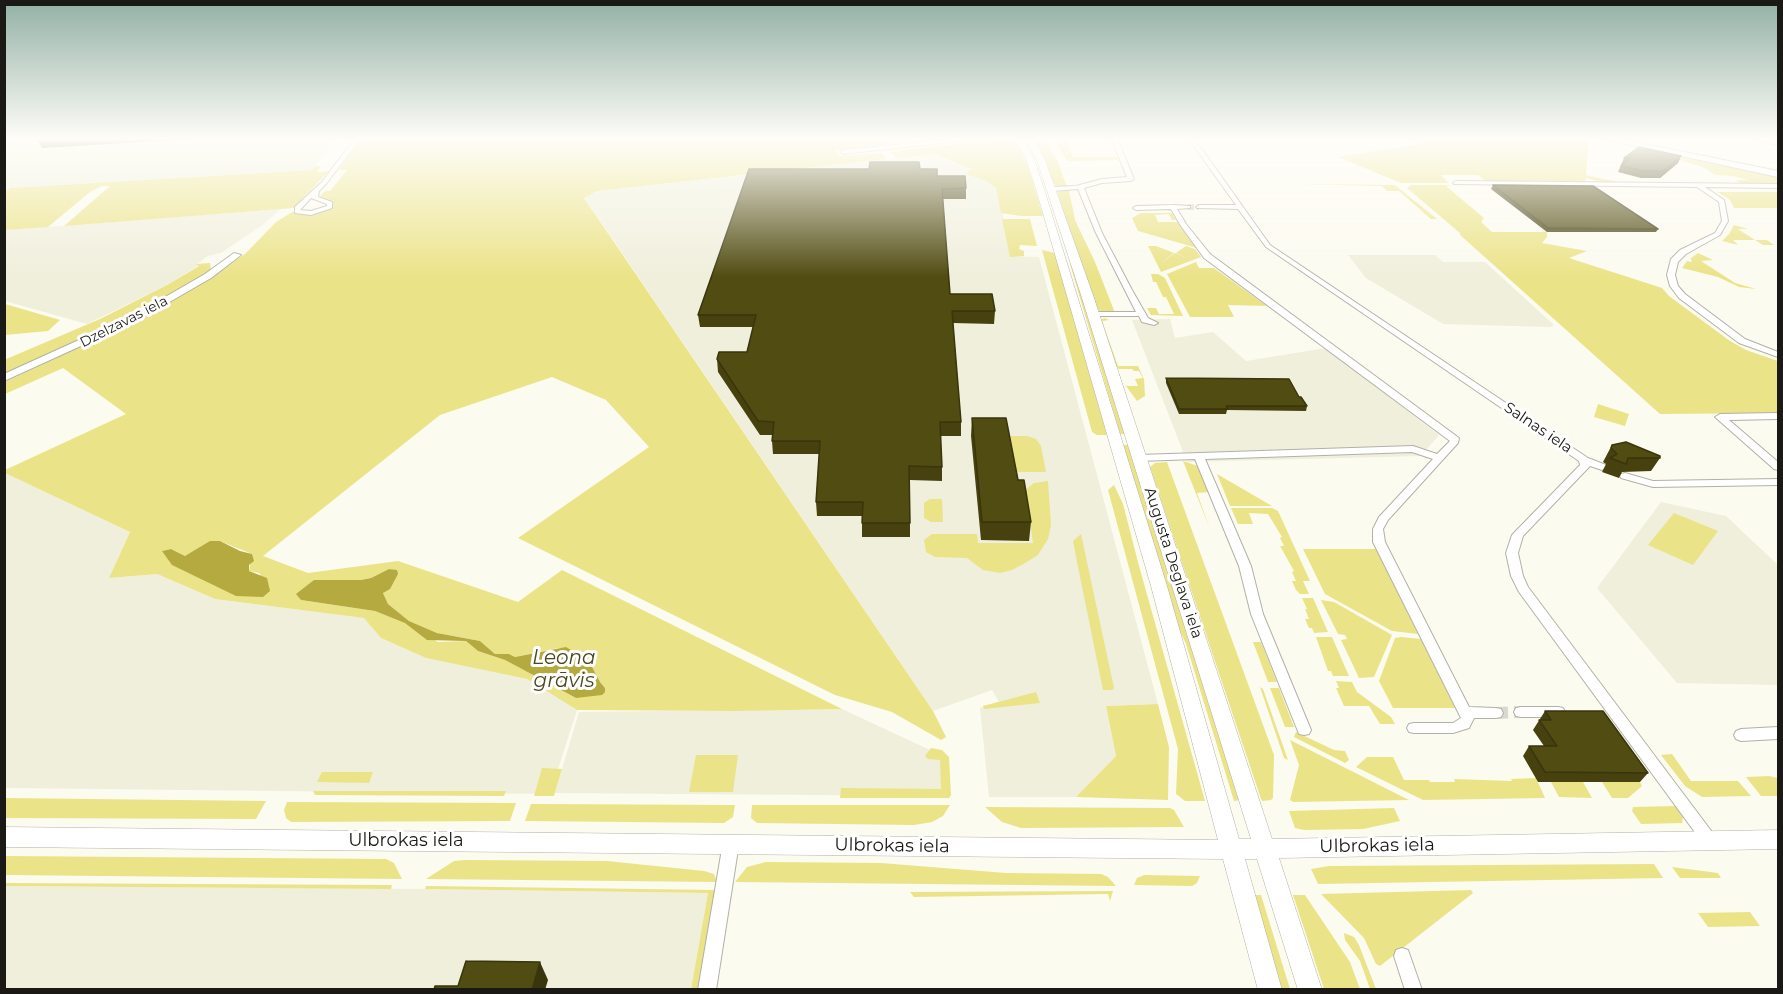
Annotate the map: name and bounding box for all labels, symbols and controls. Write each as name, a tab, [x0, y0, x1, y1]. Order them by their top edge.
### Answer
street label: Dzelzavas iela	[77, 293, 171, 351]
street label: Salnas iela	[1500, 399, 1576, 457]
street label: Augusta Deglava iela	[1140, 485, 1206, 641]
water label: Leona grāvis	[532, 646, 596, 693]
street label: Ulbrokas iela	[348, 830, 464, 852]
street label: Ulbrokas iela	[834, 834, 950, 858]
street label: Ulbrokas iela	[1319, 834, 1435, 858]

